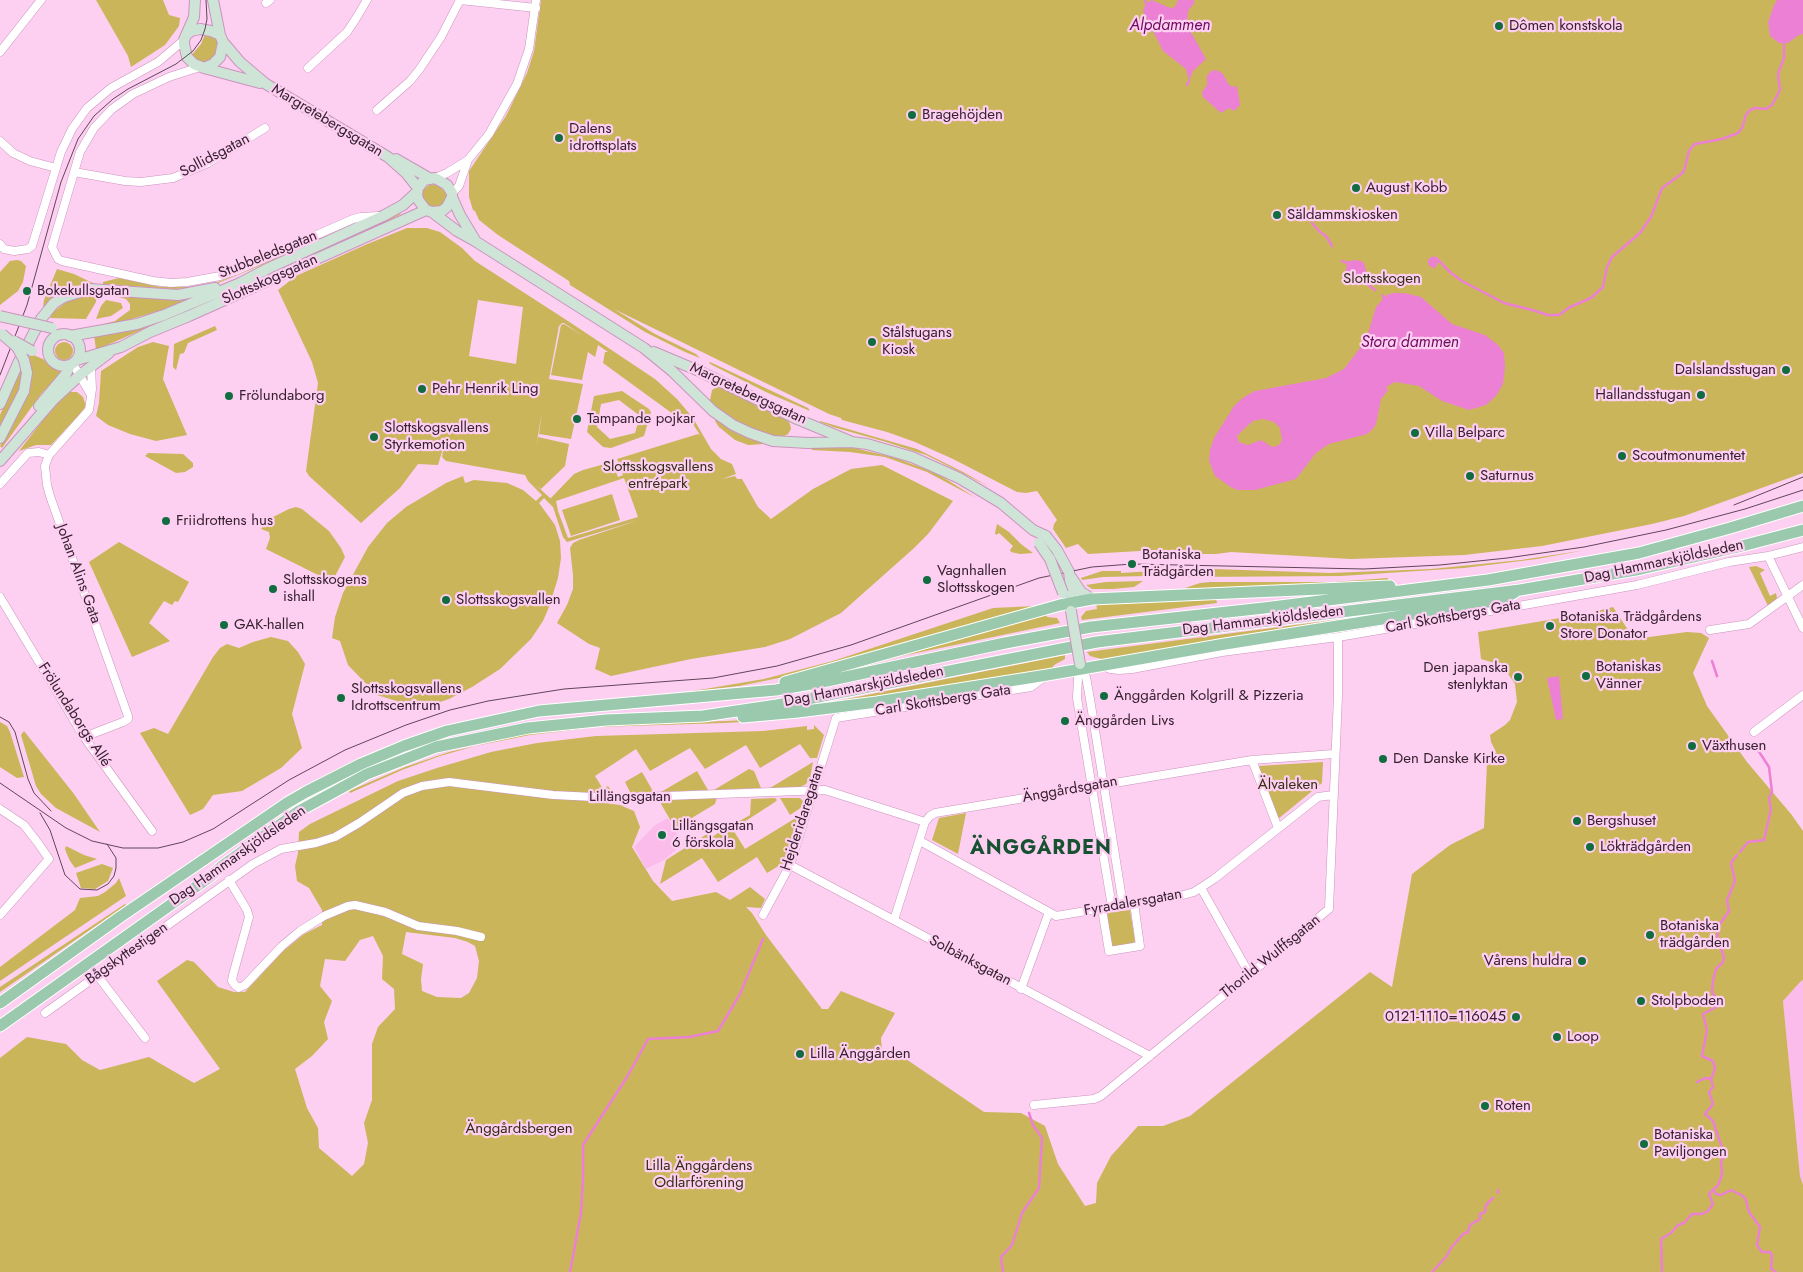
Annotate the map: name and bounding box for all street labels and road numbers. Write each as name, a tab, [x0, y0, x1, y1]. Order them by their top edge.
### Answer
street label: Margretebergsgatan	[268, 81, 386, 161]
street label: Sollidsgatan	[177, 130, 253, 182]
street label: Stubbeledsgatan	[216, 227, 320, 283]
street label: Slottsskogsgatan	[219, 251, 321, 309]
street label: Margretebergsgatan	[687, 359, 809, 429]
street label: Johan Alins Gata	[52, 522, 104, 626]
street label: Dag Hammarskjöldsleden	[1583, 536, 1745, 588]
street label: Carl Skottsbergs Gata	[1384, 596, 1522, 638]
street label: Dag Hammarskjöldsleden	[1181, 602, 1345, 640]
street label: Frölundaborgs Allé	[34, 660, 114, 770]
street label: Dag Hammarskjöldsleden	[783, 663, 945, 711]
street label: Carl Skottsbergs Gata	[874, 681, 1012, 721]
street label: Hejderidaregatan	[777, 763, 829, 873]
street label: Änggårdsgatan	[1021, 773, 1119, 807]
street label: Lillängsgatan	[589, 788, 671, 806]
street label: Dag Hammarskjöldsleden	[166, 802, 310, 910]
street label: Fyradalersgatan	[1083, 886, 1183, 920]
street label: Thorild Wulffsgatan	[1218, 911, 1324, 1003]
street label: Bågskyttestigen	[82, 919, 172, 989]
street label: Solbänksgatan	[926, 932, 1014, 990]

